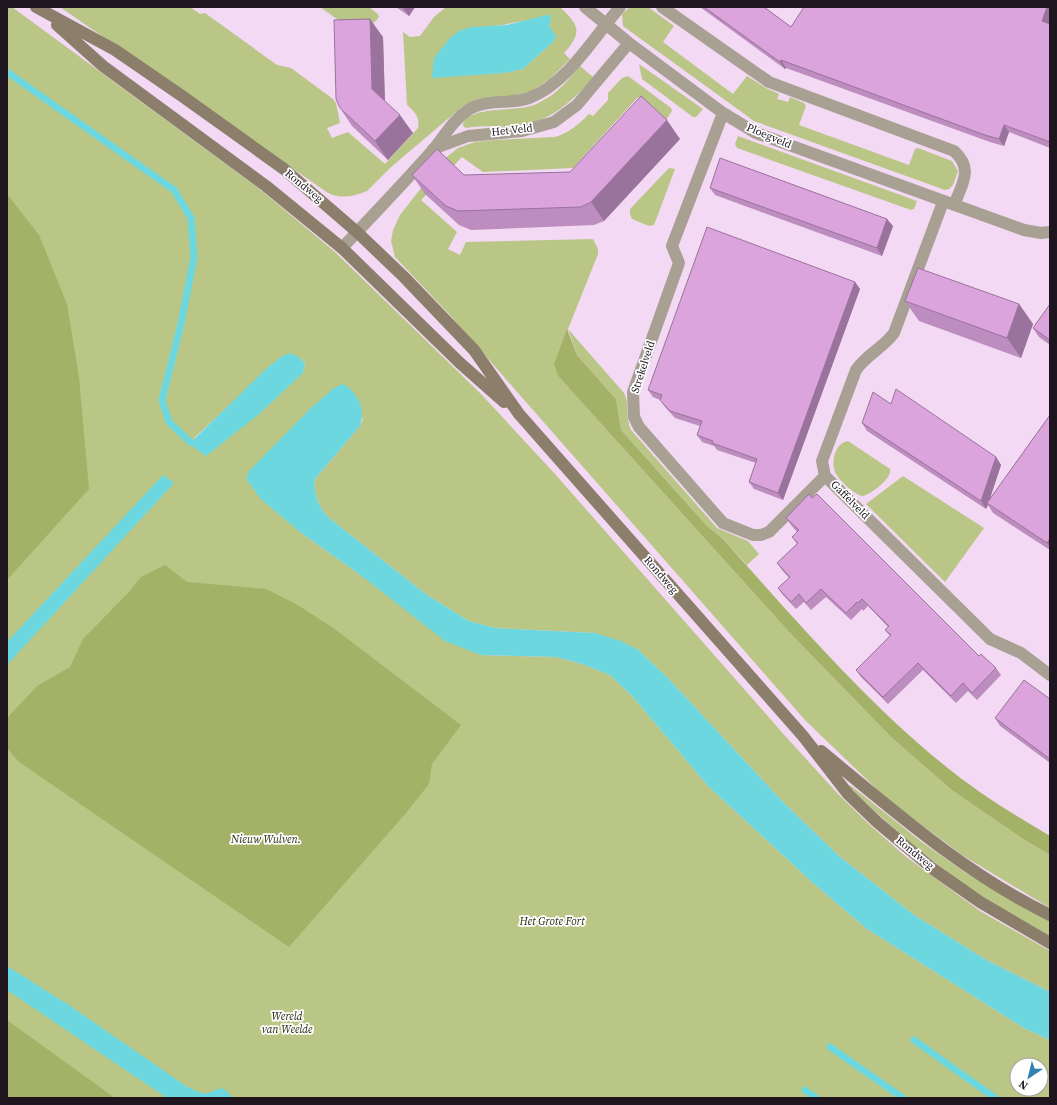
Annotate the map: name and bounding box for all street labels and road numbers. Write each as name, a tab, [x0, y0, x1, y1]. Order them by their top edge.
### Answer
street label: Het Veld	[491, 120, 534, 140]
street label: Ploegveld	[744, 120, 794, 152]
street label: Rondweg	[282, 166, 327, 206]
street label: Strekelveld	[628, 338, 659, 395]
street label: Gaffelveld	[827, 477, 873, 523]
street label: Rondweg	[640, 553, 682, 597]
street label: Rondweg	[893, 833, 938, 873]

